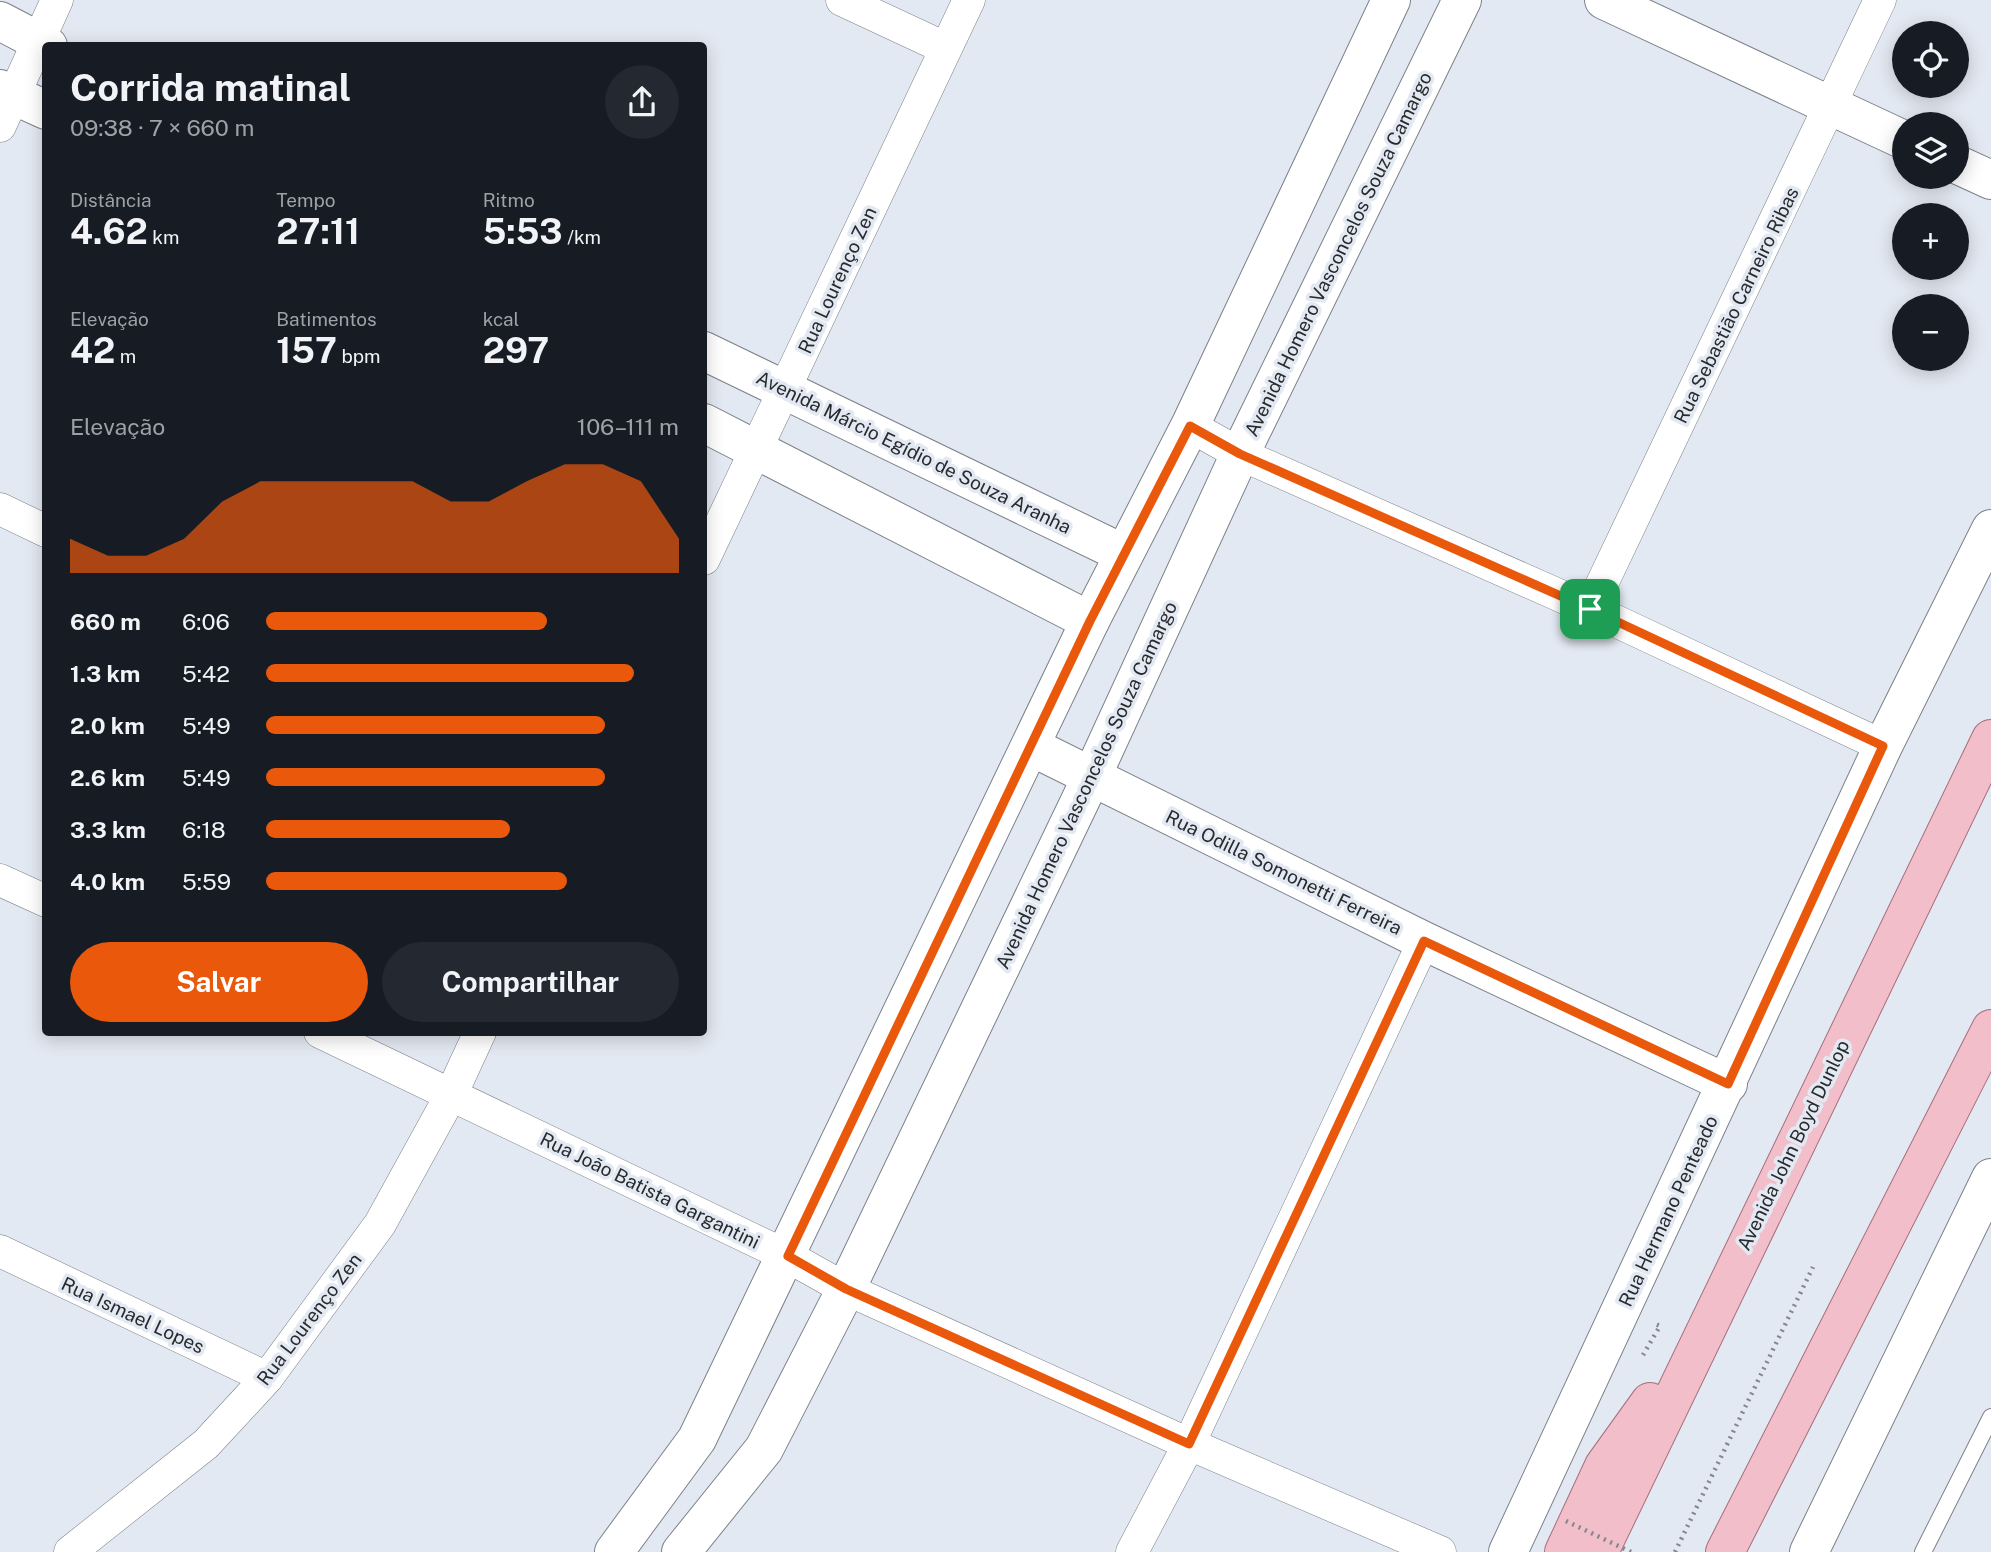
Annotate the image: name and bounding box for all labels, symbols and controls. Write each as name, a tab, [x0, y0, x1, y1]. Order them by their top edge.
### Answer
map controls	[1892, 21, 1969, 371]
button: locate	[1892, 21, 1969, 98]
text: Corrida matinal	[70, 65, 351, 110]
button: share	[605, 65, 679, 139]
street label: Avenida Homero Vasconcelos Souza Camargo	[1240, 68, 1436, 440]
button: layers	[1892, 112, 1969, 189]
text: 09:38 · 7 × 660 m	[70, 114, 254, 141]
street label: Rua Sebastião Carneiro Ribas	[1669, 183, 1803, 427]
text: Distância	[70, 189, 152, 211]
text: Tempo	[276, 189, 336, 211]
text: Ritmo	[483, 189, 535, 211]
street label: Rua Lourenço Zen	[793, 203, 881, 357]
button: +	[1892, 203, 1969, 280]
text: 4.62	[70, 211, 148, 252]
text: 27:11	[276, 211, 360, 252]
text: 5:53	[483, 211, 563, 252]
text: km	[148, 226, 179, 248]
text: /km	[563, 226, 601, 248]
button: −	[1892, 294, 1969, 371]
text: Elevação	[70, 308, 149, 330]
text: Batimentos	[276, 308, 377, 330]
text: kcal	[483, 308, 519, 330]
text: 42	[70, 330, 115, 371]
text: 157	[276, 330, 337, 371]
text: 297	[483, 330, 549, 371]
text: m	[115, 345, 136, 367]
text: bpm	[337, 345, 381, 367]
street label: Avenida Márcio Egídio de Souza Aranha	[753, 366, 1075, 538]
text: Elevação	[70, 413, 165, 440]
text: 106–111 m	[577, 413, 679, 440]
pin	[1560, 579, 1620, 639]
icon: arrive	[1571, 590, 1609, 628]
street label: Avenida Homero Vasconcelos Souza Camargo	[991, 598, 1181, 972]
text: 660 m	[70, 608, 141, 635]
text: 6:06	[182, 608, 230, 635]
text: 1.3 km	[70, 660, 140, 687]
text: 5:42	[182, 660, 230, 687]
text: 2.0 km	[70, 712, 145, 739]
text: 5:49	[182, 712, 231, 739]
text: 2.6 km	[70, 764, 145, 791]
text: 5:49	[182, 764, 231, 791]
street label: Rua Odilla Somonetti Ferreira	[1162, 805, 1406, 939]
text: 3.3 km	[70, 816, 146, 843]
text: 6:18	[182, 816, 226, 843]
text: 4.0 km	[70, 868, 145, 895]
text: 5:59	[182, 868, 231, 895]
button: Salvar	[70, 942, 368, 1022]
button: Compartilhar	[382, 942, 679, 1022]
street label: Avenida John Boyd Dunlop	[1732, 1036, 1854, 1254]
street label: Rua Hermano Penteado	[1614, 1112, 1722, 1310]
street label: Rua João Batista Gargantini	[537, 1127, 763, 1253]
street label: Rua Lourenço Zen	[252, 1249, 366, 1389]
street label: Rua Ismael Lopes	[58, 1272, 208, 1358]

